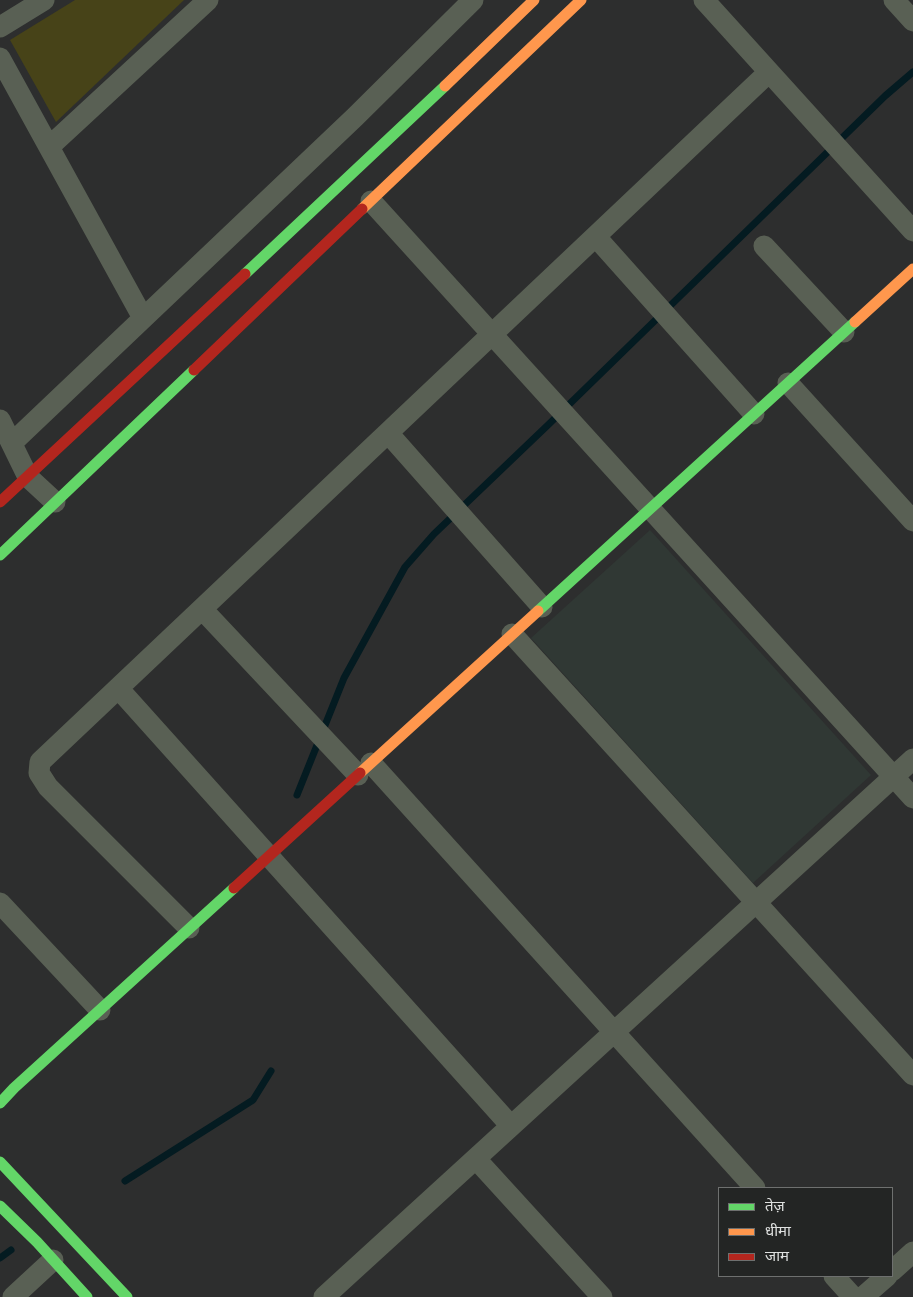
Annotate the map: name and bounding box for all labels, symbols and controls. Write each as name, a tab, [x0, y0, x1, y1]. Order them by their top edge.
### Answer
legend	[718, 1187, 893, 1277]
text: तेज़	[765, 1196, 785, 1214]
text: धीमा	[765, 1221, 791, 1239]
text: जाम	[765, 1246, 789, 1264]

